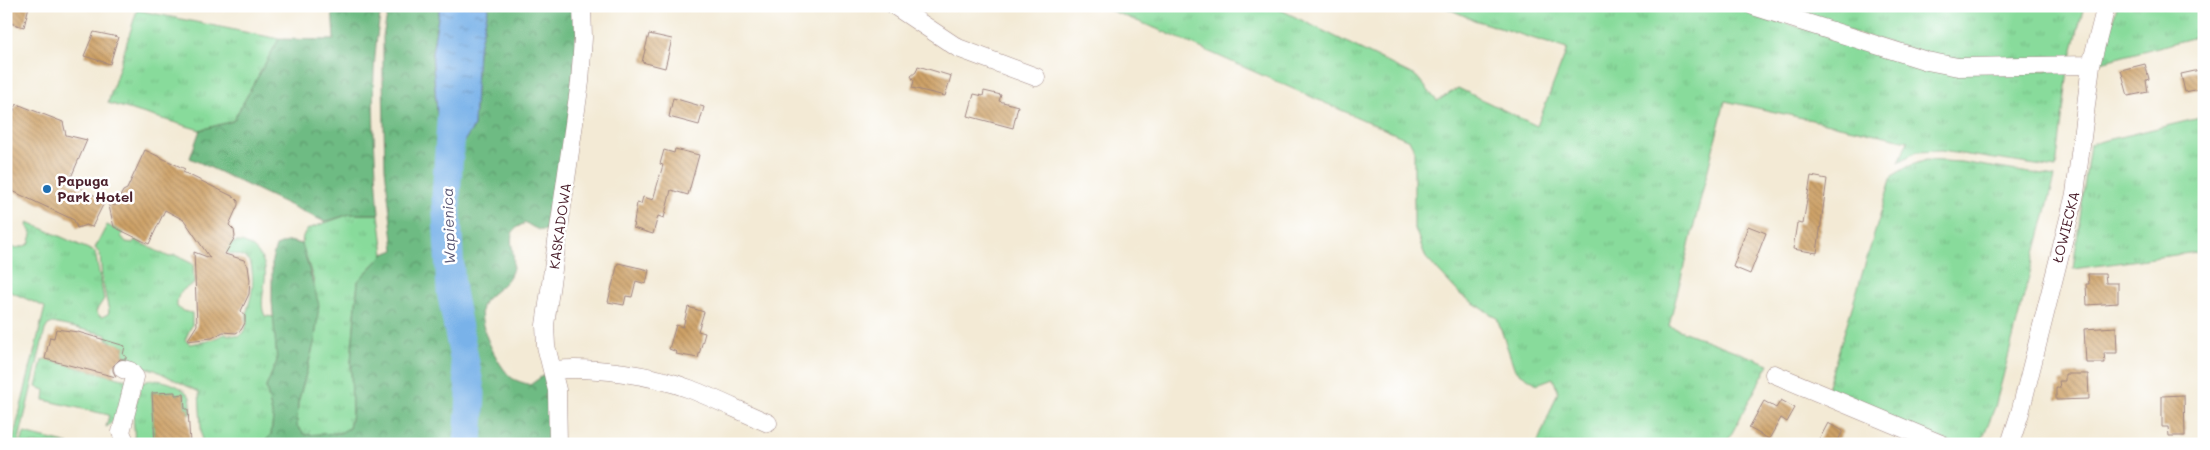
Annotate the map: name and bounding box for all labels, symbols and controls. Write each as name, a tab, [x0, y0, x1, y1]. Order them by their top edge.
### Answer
place label: Papuga Park Hotel	[57, 171, 133, 206]
street label: KASKADOWA	[544, 182, 575, 270]
marker: Papuga Park Hotel	[41, 183, 53, 195]
water label: Wapienica	[437, 187, 459, 265]
street label: ŁOWIECKA	[2048, 189, 2084, 264]

